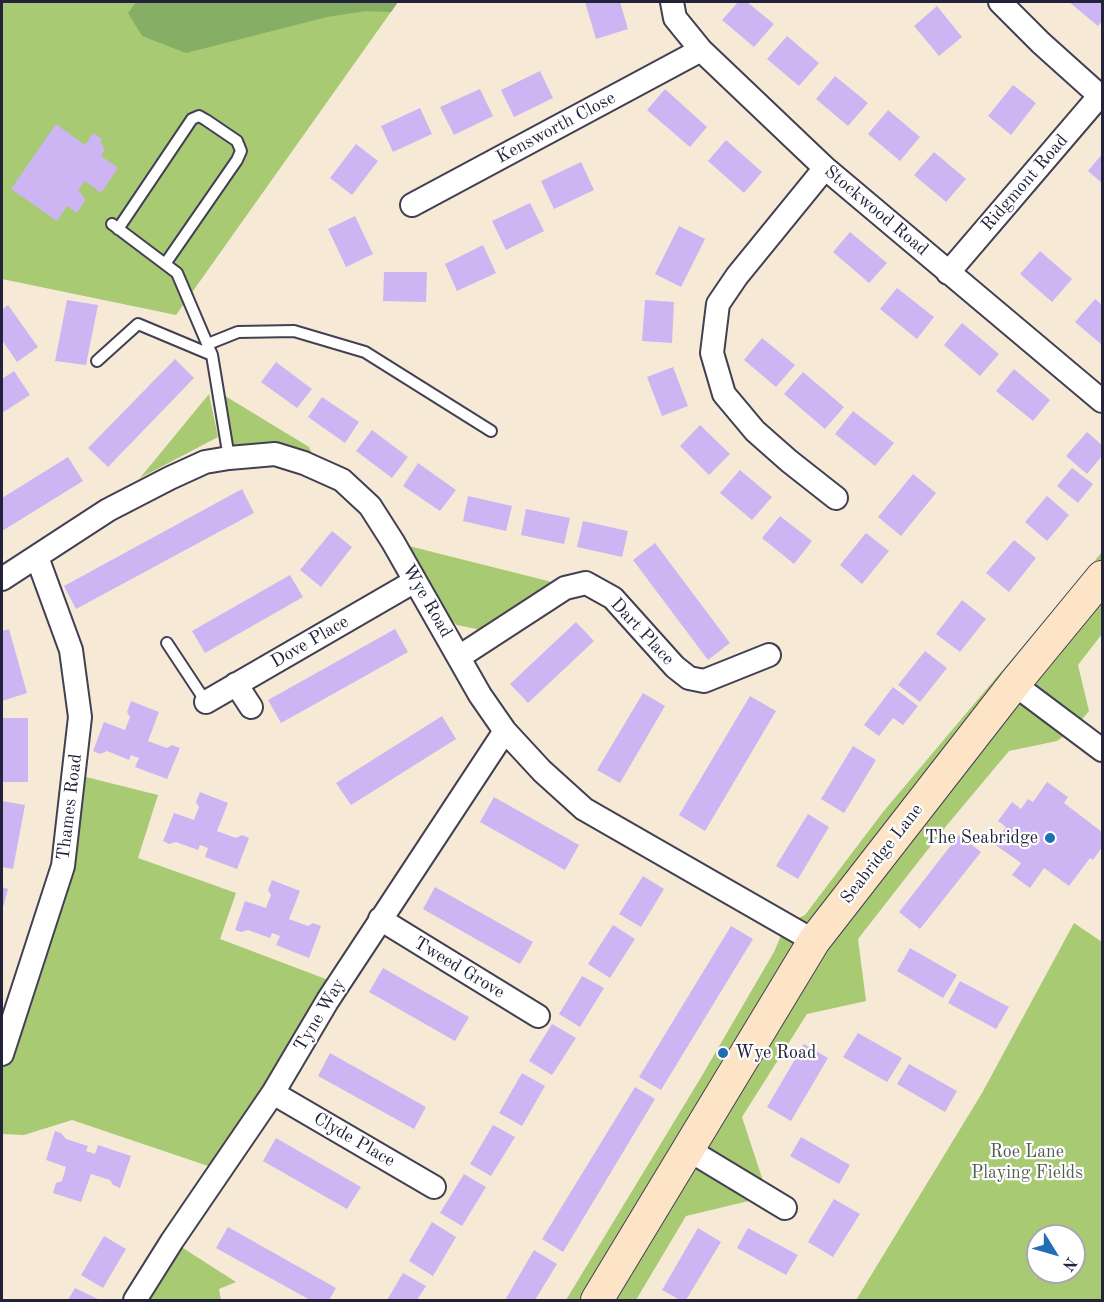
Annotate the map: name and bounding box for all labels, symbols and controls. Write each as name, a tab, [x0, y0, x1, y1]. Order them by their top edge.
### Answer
street label: Kensworth Close	[493, 88, 619, 168]
street label: Ridgmont Road	[977, 130, 1073, 236]
street label: Stockwood Road	[820, 161, 932, 261]
street label: Wye Road	[397, 560, 457, 642]
street label: Dart Place	[606, 594, 678, 670]
street label: Dove Place	[267, 611, 353, 673]
street label: Thames Road	[53, 753, 87, 861]
street label: Seabridge Lane	[836, 800, 928, 908]
place label: The Seabridge	[925, 827, 1038, 849]
marker: The Seabridge	[1043, 831, 1057, 845]
street label: Tweed Grove	[410, 932, 508, 1004]
street label: Tyne Way	[290, 975, 350, 1055]
place label: Wye Road	[735, 1042, 816, 1064]
marker: Wye Road	[716, 1046, 730, 1060]
street label: Clyde Place	[309, 1108, 399, 1172]
park label: Roe Lane Playing Fields	[971, 1141, 1083, 1184]
north arrow	[1026, 1224, 1086, 1284]
text: N	[1059, 1254, 1079, 1273]

